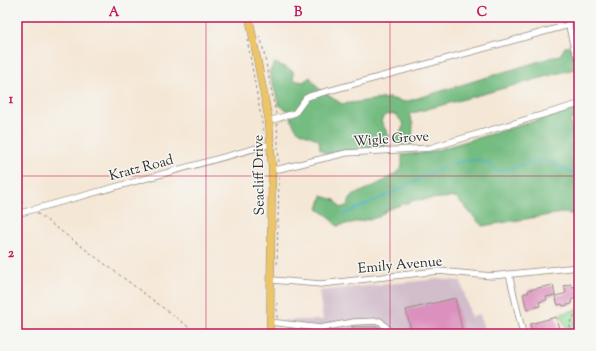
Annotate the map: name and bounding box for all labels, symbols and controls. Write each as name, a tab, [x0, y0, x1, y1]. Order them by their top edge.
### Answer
text: A	[109, 4, 120, 22]
text: B	[294, 4, 303, 22]
text: C	[477, 4, 487, 22]
text: 1	[9, 91, 14, 109]
street label: Wigle Grove	[352, 127, 430, 153]
street label: Seacliff Drive	[249, 135, 271, 215]
street label: Kratz Road	[107, 151, 176, 187]
text: 2	[8, 245, 15, 263]
street label: Emily Avenue	[357, 252, 443, 280]

